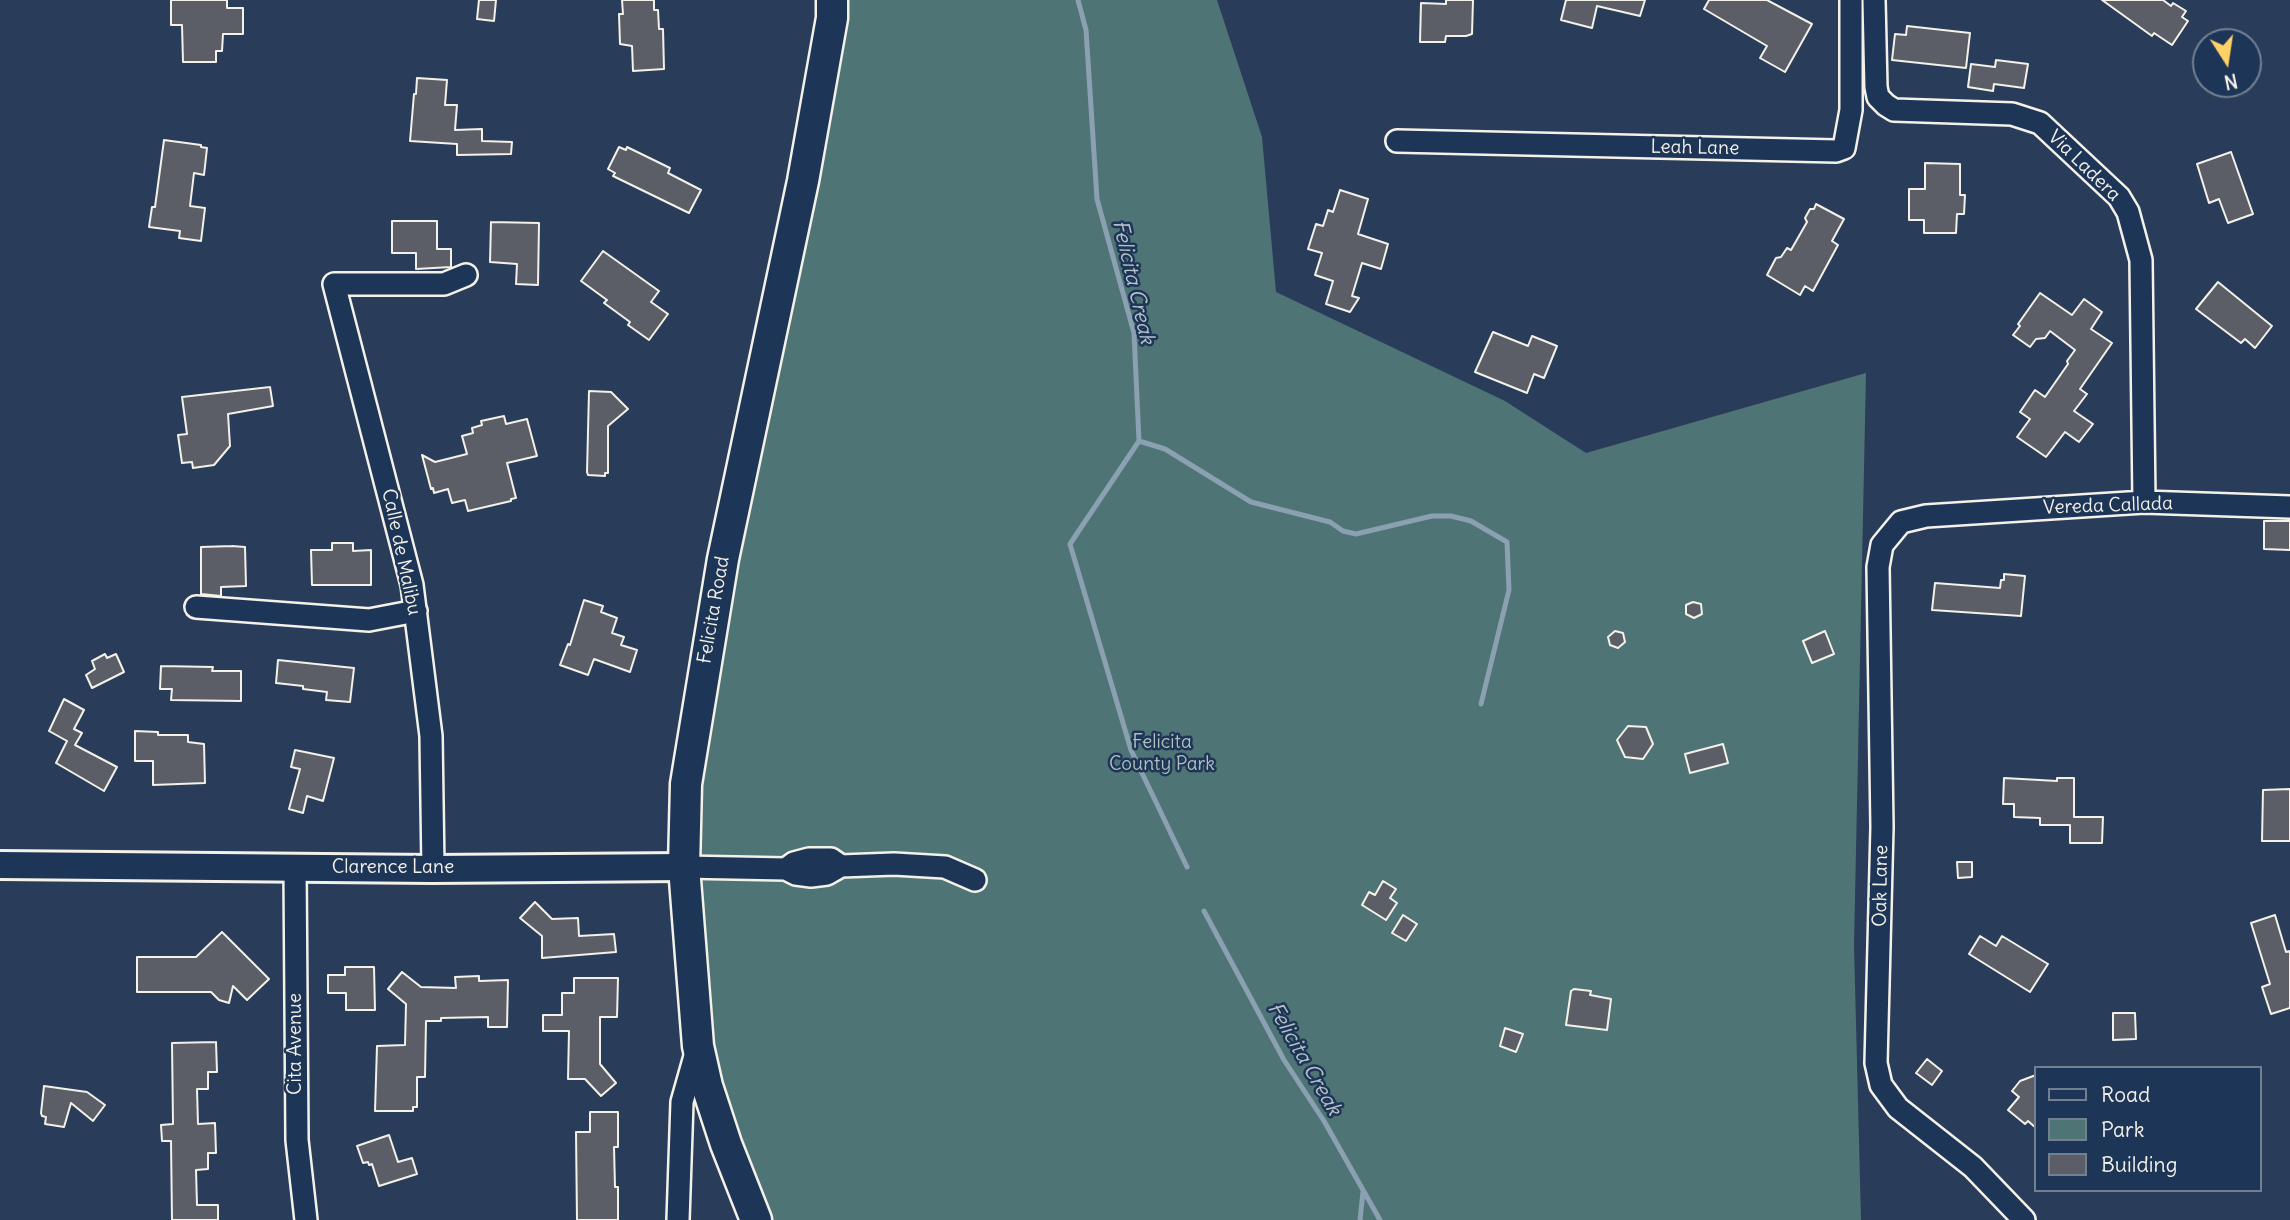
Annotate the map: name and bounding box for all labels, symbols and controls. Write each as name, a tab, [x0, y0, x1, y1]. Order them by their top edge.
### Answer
north arrow	[2192, 28, 2262, 98]
text: N	[2222, 68, 2240, 95]
street label: Via Ladera	[2043, 126, 2125, 206]
street label: Leah Lane	[1650, 136, 1740, 160]
water label: Felicita Creak	[1106, 218, 1160, 346]
street label: Calle de Malibu	[376, 487, 426, 617]
street label: Vereda Callada	[2043, 492, 2173, 520]
street label: Felicita Road	[693, 554, 735, 666]
park label: Felicita County Park	[1109, 732, 1215, 776]
street label: Oak Lane	[1869, 845, 1893, 927]
street label: Clarence Lane	[332, 857, 454, 879]
street label: Cita Avenue	[285, 993, 307, 1095]
water label: Felicita Creak	[1261, 998, 1347, 1120]
legend	[2035, 1066, 2262, 1192]
text: Road	[2101, 1081, 2150, 1108]
text: Park	[2101, 1116, 2144, 1143]
text: Building	[2101, 1151, 2177, 1178]

